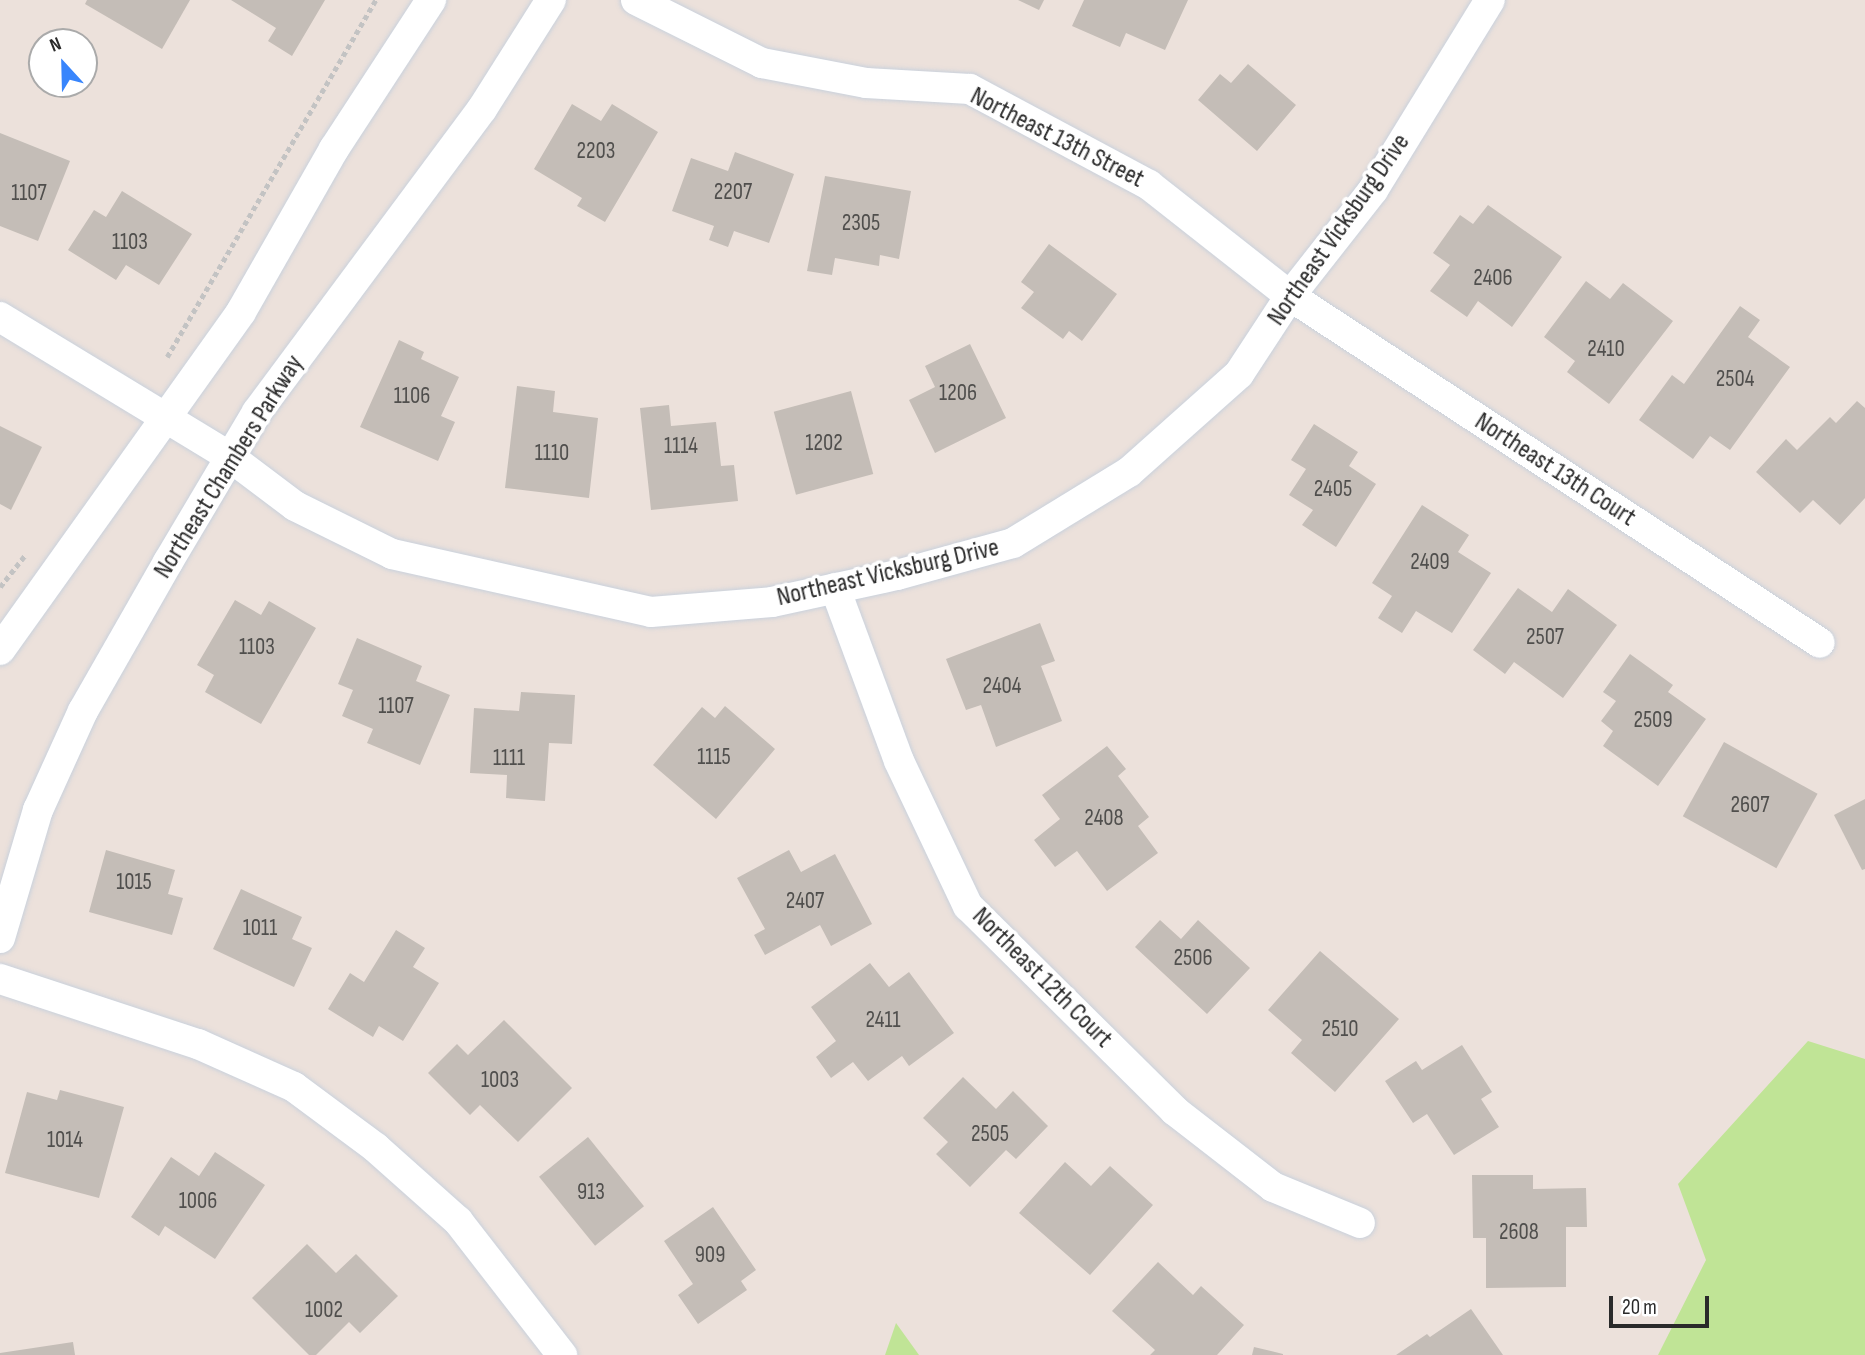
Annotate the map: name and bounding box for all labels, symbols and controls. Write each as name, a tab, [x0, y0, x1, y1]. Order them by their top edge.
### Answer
north arrow	[28, 28, 98, 98]
text: N	[47, 32, 65, 57]
street label: Northeast 13th Street	[965, 81, 1149, 195]
street label: Northeast Vicksburg Drive	[1261, 128, 1417, 332]
house number: 2203	[577, 137, 615, 165]
house number: 2207	[714, 178, 752, 206]
house number: 1107	[11, 179, 47, 207]
house number: 2305	[842, 209, 880, 237]
house number: 1103	[112, 228, 148, 256]
house number: 2406	[1473, 264, 1513, 292]
house number: 2410	[1587, 335, 1625, 363]
street label: Northeast Chambers Parkway	[148, 350, 310, 584]
house number: 2504	[1716, 365, 1754, 393]
house number: 1206	[939, 379, 977, 407]
house number: 1106	[394, 382, 430, 410]
street label: Northeast 13th Court	[1469, 406, 1641, 534]
house number: 1202	[805, 429, 843, 457]
house number: 1114	[664, 432, 698, 460]
house number: 1110	[535, 439, 569, 467]
house number: 2405	[1314, 475, 1352, 503]
street label: Northeast Vicksburg Drive	[774, 532, 1002, 614]
house number: 2409	[1410, 548, 1450, 576]
house number: 2507	[1526, 623, 1564, 651]
house number: 1103	[239, 633, 275, 661]
house number: 2404	[983, 672, 1021, 700]
house number: 1107	[378, 692, 414, 720]
house number: 2509	[1633, 706, 1673, 734]
house number: 1115	[697, 743, 731, 771]
house number: 1111	[493, 744, 525, 772]
house number: 2607	[1731, 791, 1769, 819]
house number: 2408	[1084, 804, 1124, 832]
house number: 1015	[116, 868, 152, 896]
house number: 2407	[786, 887, 824, 915]
street label: Northeast 12th Court	[965, 901, 1119, 1055]
house number: 1011	[243, 914, 277, 942]
house number: 2506	[1173, 944, 1213, 972]
house number: 2411	[865, 1006, 901, 1034]
house number: 2510	[1321, 1015, 1359, 1043]
house number: 1003	[481, 1066, 519, 1094]
house number: 2505	[971, 1120, 1009, 1148]
house number: 1014	[47, 1126, 83, 1154]
house number: 913	[577, 1178, 605, 1206]
house number: 1006	[179, 1187, 217, 1215]
house number: 2608	[1499, 1218, 1539, 1246]
house number: 909	[695, 1241, 725, 1269]
scale bar	[1613, 1282, 1713, 1326]
text: 20 m	[1622, 1295, 1657, 1320]
house number: 1002	[305, 1296, 343, 1324]

